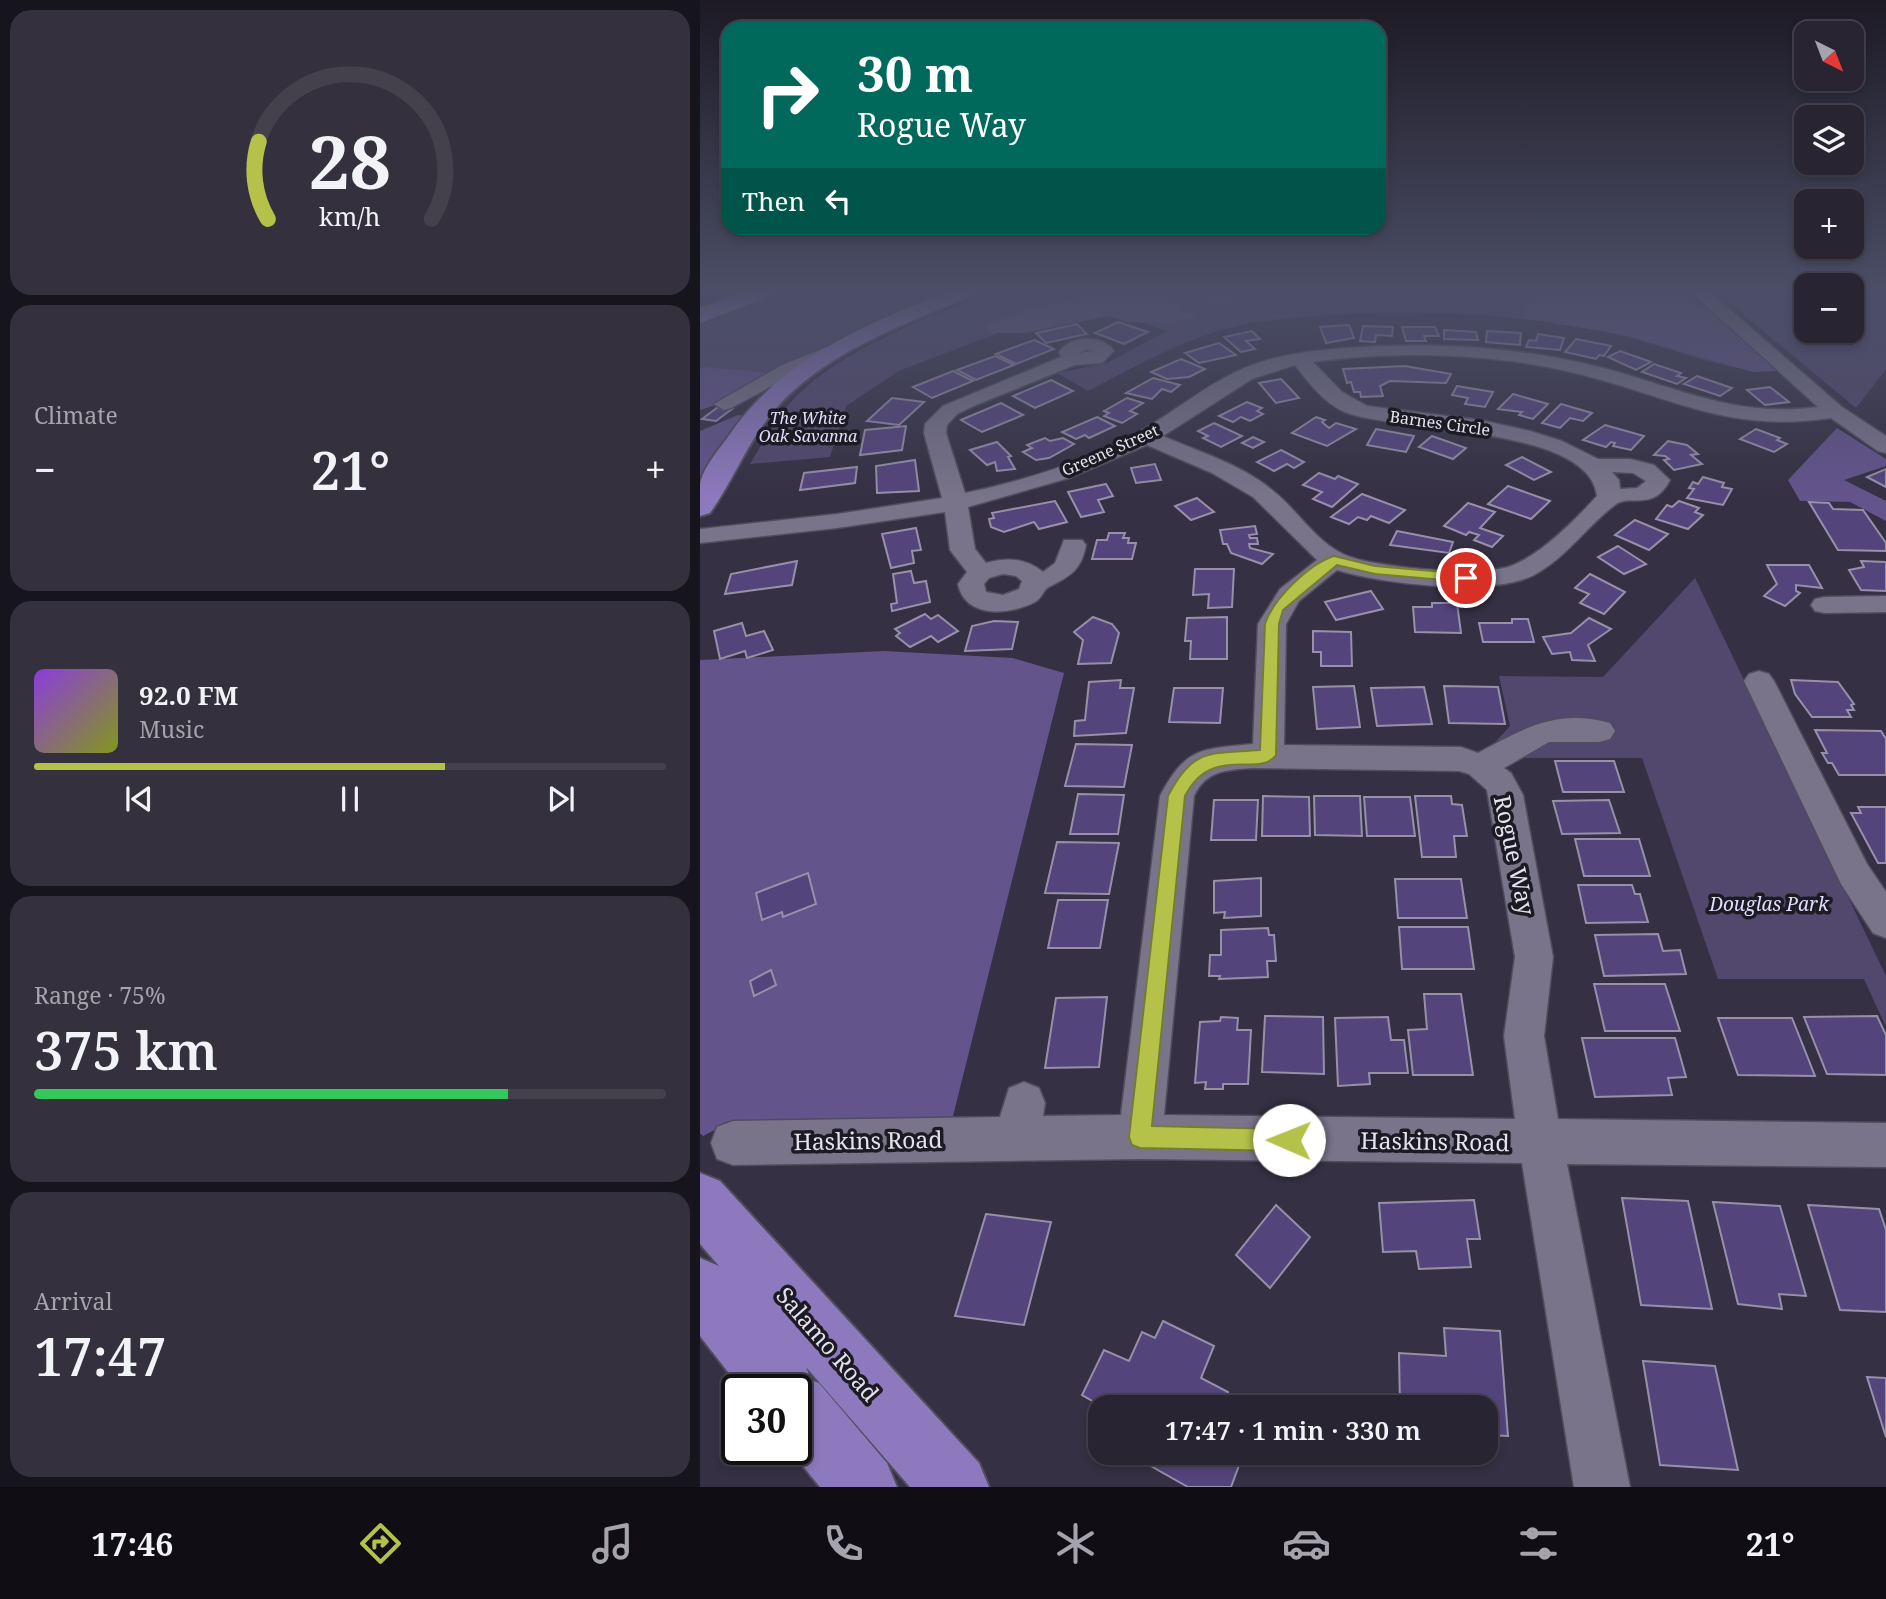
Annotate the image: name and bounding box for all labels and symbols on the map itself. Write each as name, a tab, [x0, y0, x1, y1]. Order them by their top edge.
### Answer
north arrow	[1794, 21, 1864, 91]
street label: Barnes Circle	[1388, 405, 1492, 441]
park label: The White Oak Savanna	[759, 407, 858, 447]
street label: Greene Street	[1058, 419, 1162, 481]
pin	[1436, 548, 1496, 608]
street label: Rogue Way	[1487, 792, 1543, 918]
park label: Douglas Park	[1708, 891, 1830, 917]
position arrow	[1252, 1103, 1326, 1177]
street label: Haskins Road	[793, 1123, 943, 1157]
street label: Haskins Road	[1360, 1124, 1510, 1158]
street label: Salamo Road	[769, 1280, 887, 1408]
speed limit sign: 30	[721, 1374, 812, 1465]

